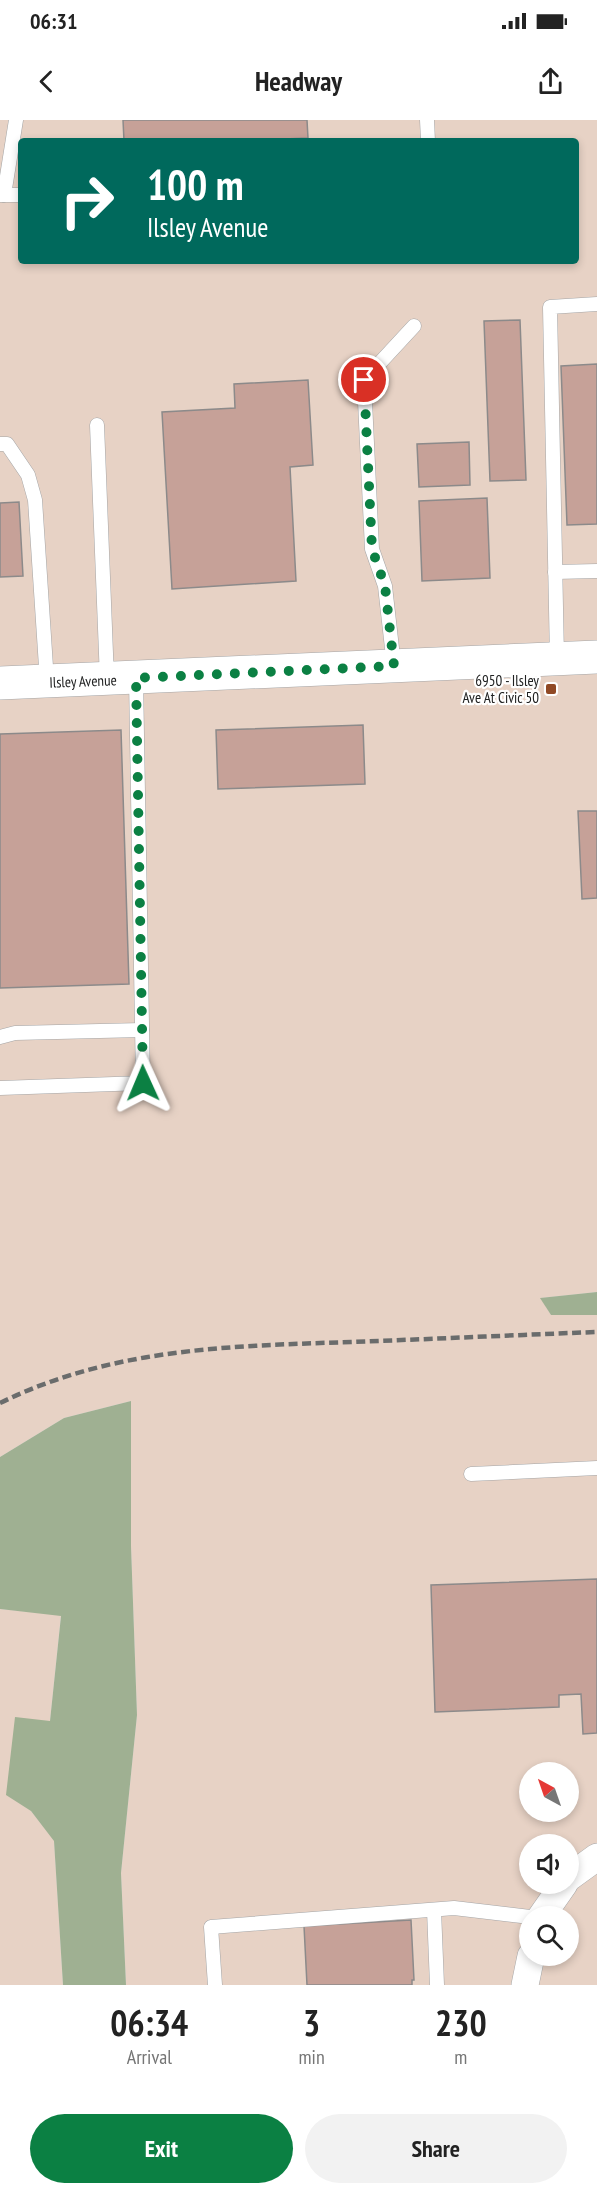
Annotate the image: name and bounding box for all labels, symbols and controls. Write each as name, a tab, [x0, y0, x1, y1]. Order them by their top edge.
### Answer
text: 06:31	[30, 7, 78, 35]
text: Headway	[255, 64, 342, 98]
icon: back	[30, 65, 63, 98]
icon: share	[534, 65, 567, 98]
text: 100 m	[147, 157, 244, 212]
icon: right	[48, 162, 126, 240]
text: Ilsley Avenue	[147, 210, 268, 244]
pin	[338, 354, 389, 405]
icon: arrive	[347, 363, 380, 396]
street label: Ilsley Avenue	[49, 670, 117, 692]
place label: 6950 - Ilsley Ave At Civic 50	[462, 671, 539, 707]
marker: 6950 - Ilsley Ave At Civic 50	[544, 682, 558, 696]
position arrow	[111, 1051, 175, 1115]
north arrow	[519, 1762, 579, 1822]
map controls	[519, 1762, 579, 1966]
button: sound	[519, 1834, 579, 1894]
button: search	[519, 1906, 579, 1966]
text: 06:34	[110, 1999, 188, 2046]
text: 3	[303, 1999, 320, 2046]
text: 230	[435, 1999, 487, 2046]
text: Arrival	[127, 2044, 172, 2070]
text: min	[299, 2044, 325, 2070]
text: m	[454, 2044, 467, 2070]
button: Exit	[30, 2114, 293, 2183]
button: Share	[305, 2114, 567, 2183]

